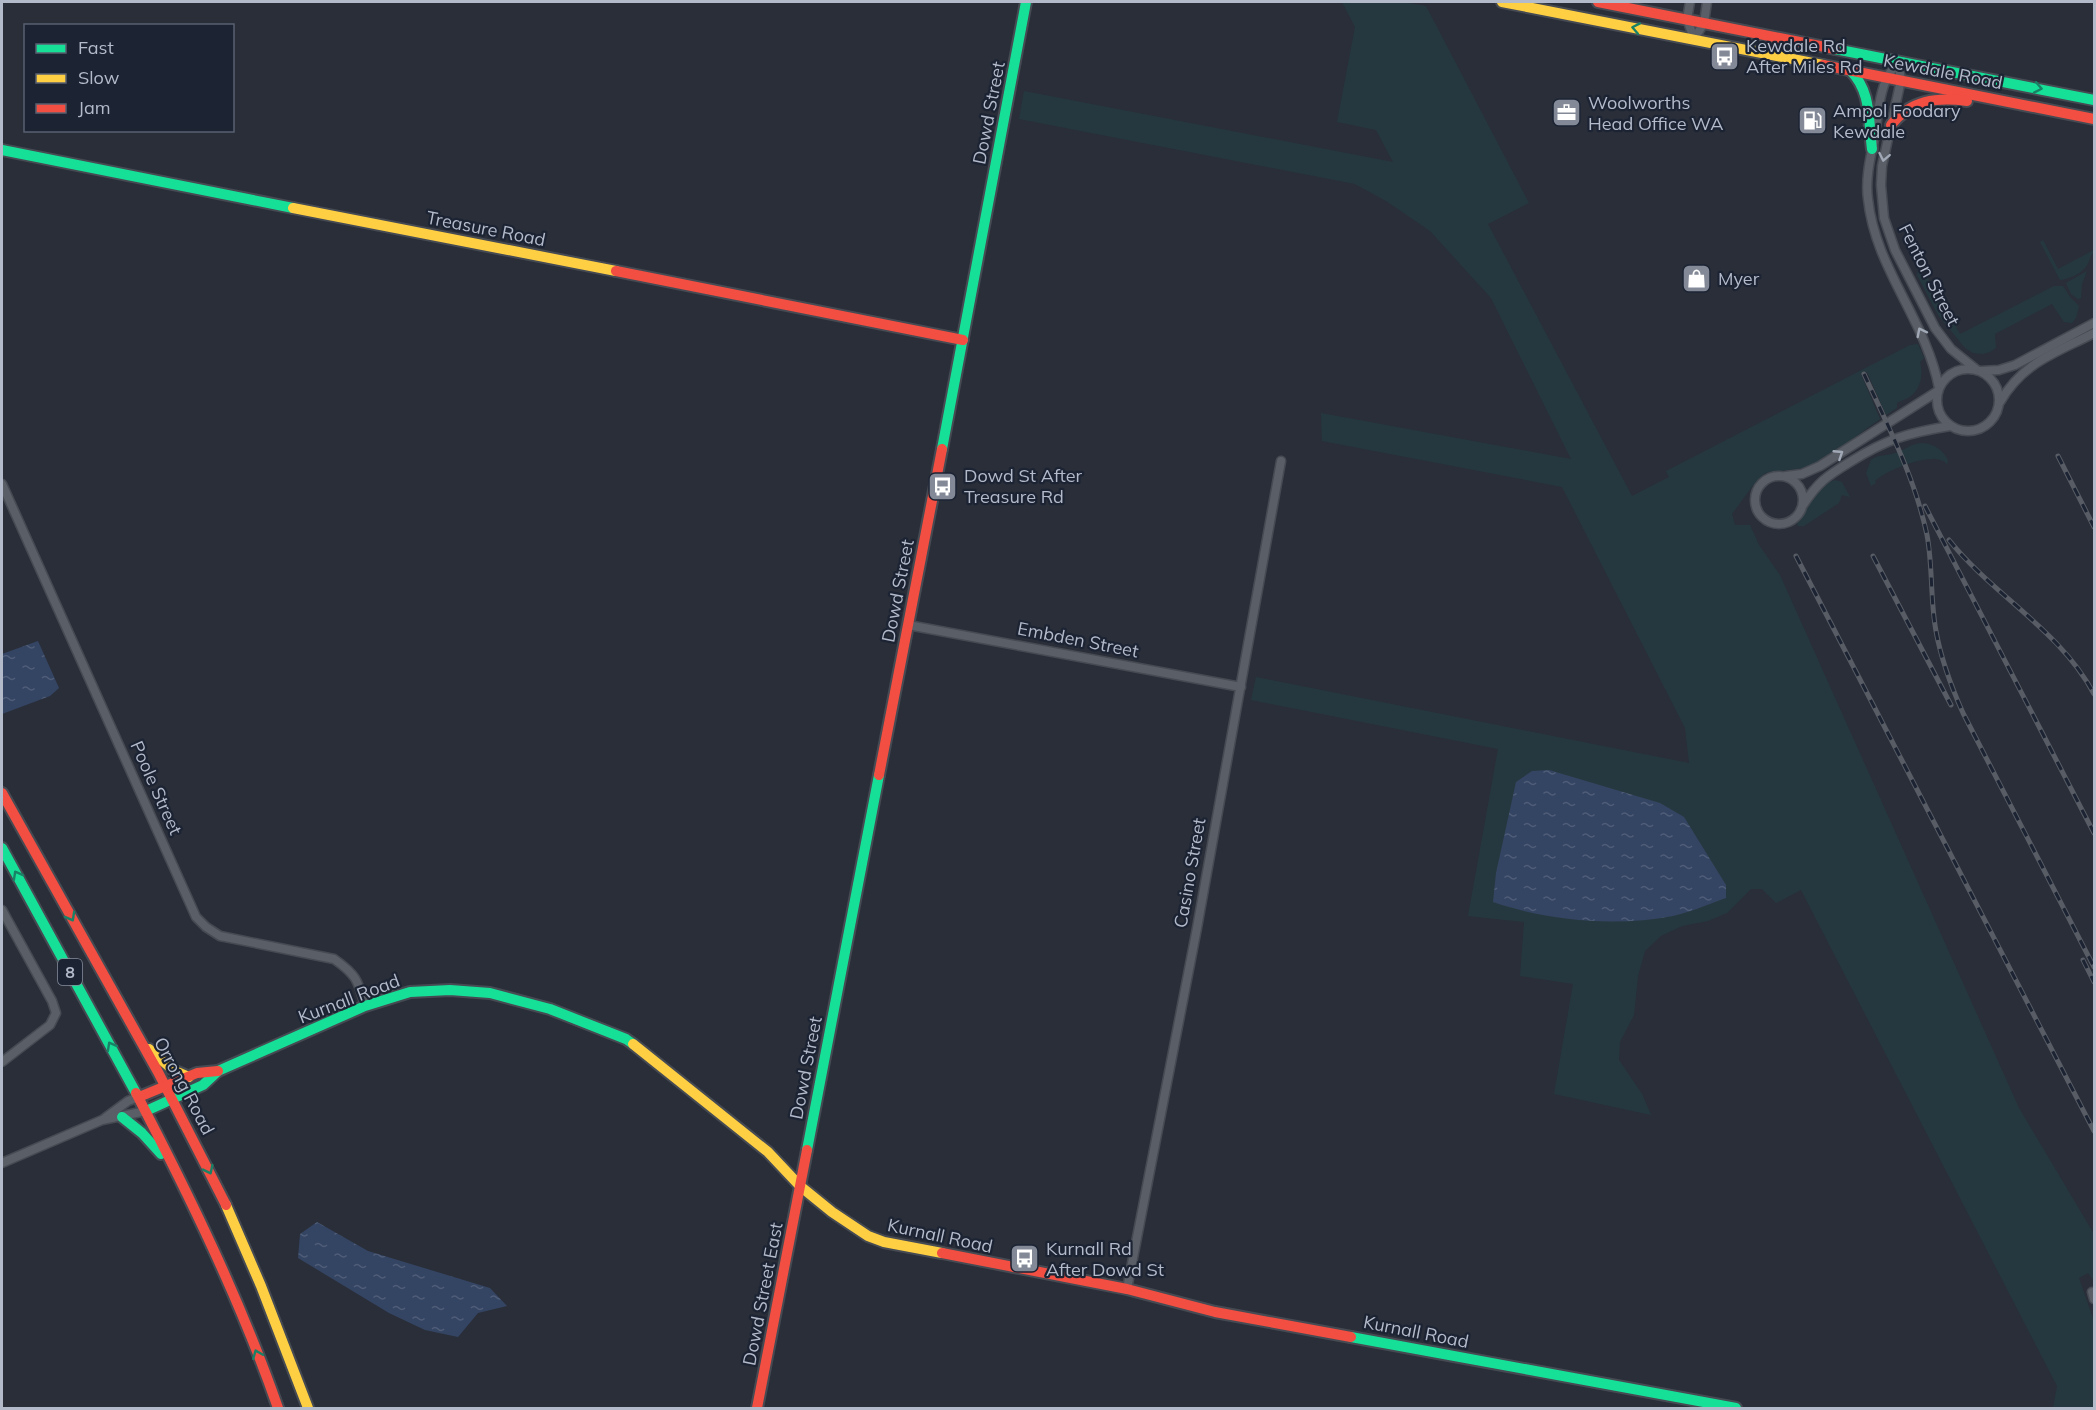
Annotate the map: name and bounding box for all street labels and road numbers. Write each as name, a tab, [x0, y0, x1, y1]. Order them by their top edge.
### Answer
street label: Kewdale Road	[1882, 49, 2005, 94]
street label: Dowd Street	[967, 59, 1010, 166]
street label: Treasure Road	[425, 206, 548, 251]
street label: Fenton Street	[1894, 220, 1965, 330]
street label: Dowd Street	[876, 537, 919, 644]
street label: Embden Street	[1016, 617, 1141, 663]
street label: Poole Street	[126, 737, 187, 838]
street label: Casino Street	[1169, 816, 1211, 930]
road number: 8	[58, 959, 82, 985]
street label: Kurnall Road	[295, 969, 403, 1028]
street label: Dowd Street	[784, 1014, 827, 1121]
street label: Orrong Road	[149, 1033, 220, 1139]
street label: Kurnall Road	[885, 1213, 995, 1258]
street label: Dowd Street East	[737, 1220, 788, 1367]
street label: Kurnall Road	[1361, 1310, 1471, 1353]

